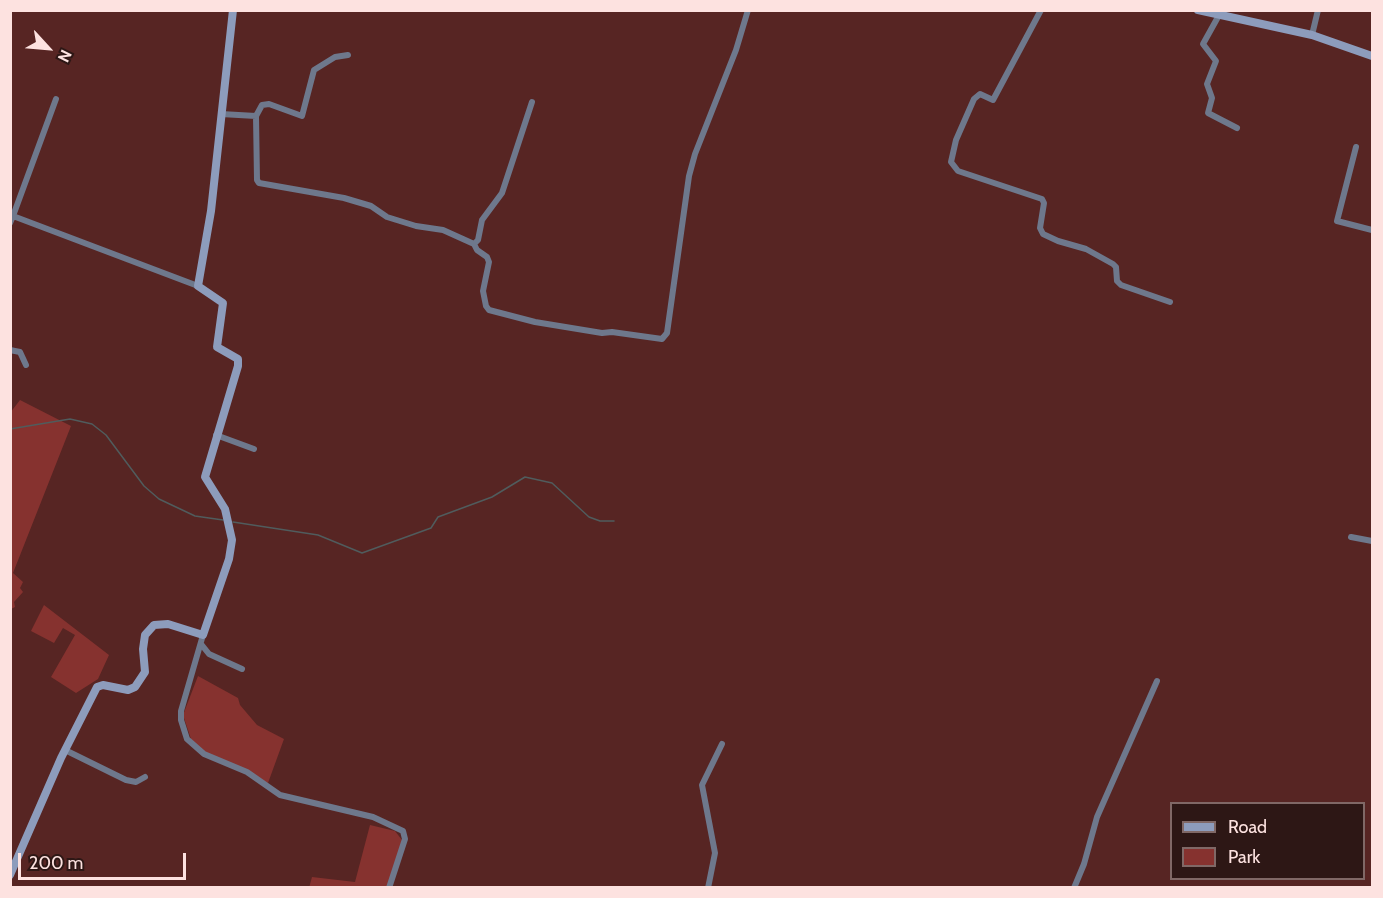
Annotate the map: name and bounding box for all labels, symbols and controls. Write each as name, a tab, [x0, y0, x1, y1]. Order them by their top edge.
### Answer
north arrow	[18, 18, 78, 78]
text: N	[54, 47, 76, 65]
legend	[1170, 802, 1365, 880]
text: Road	[1228, 816, 1267, 838]
scale bar	[21, 841, 189, 879]
text: Park	[1228, 846, 1260, 868]
text: 200 m	[29, 852, 83, 874]

